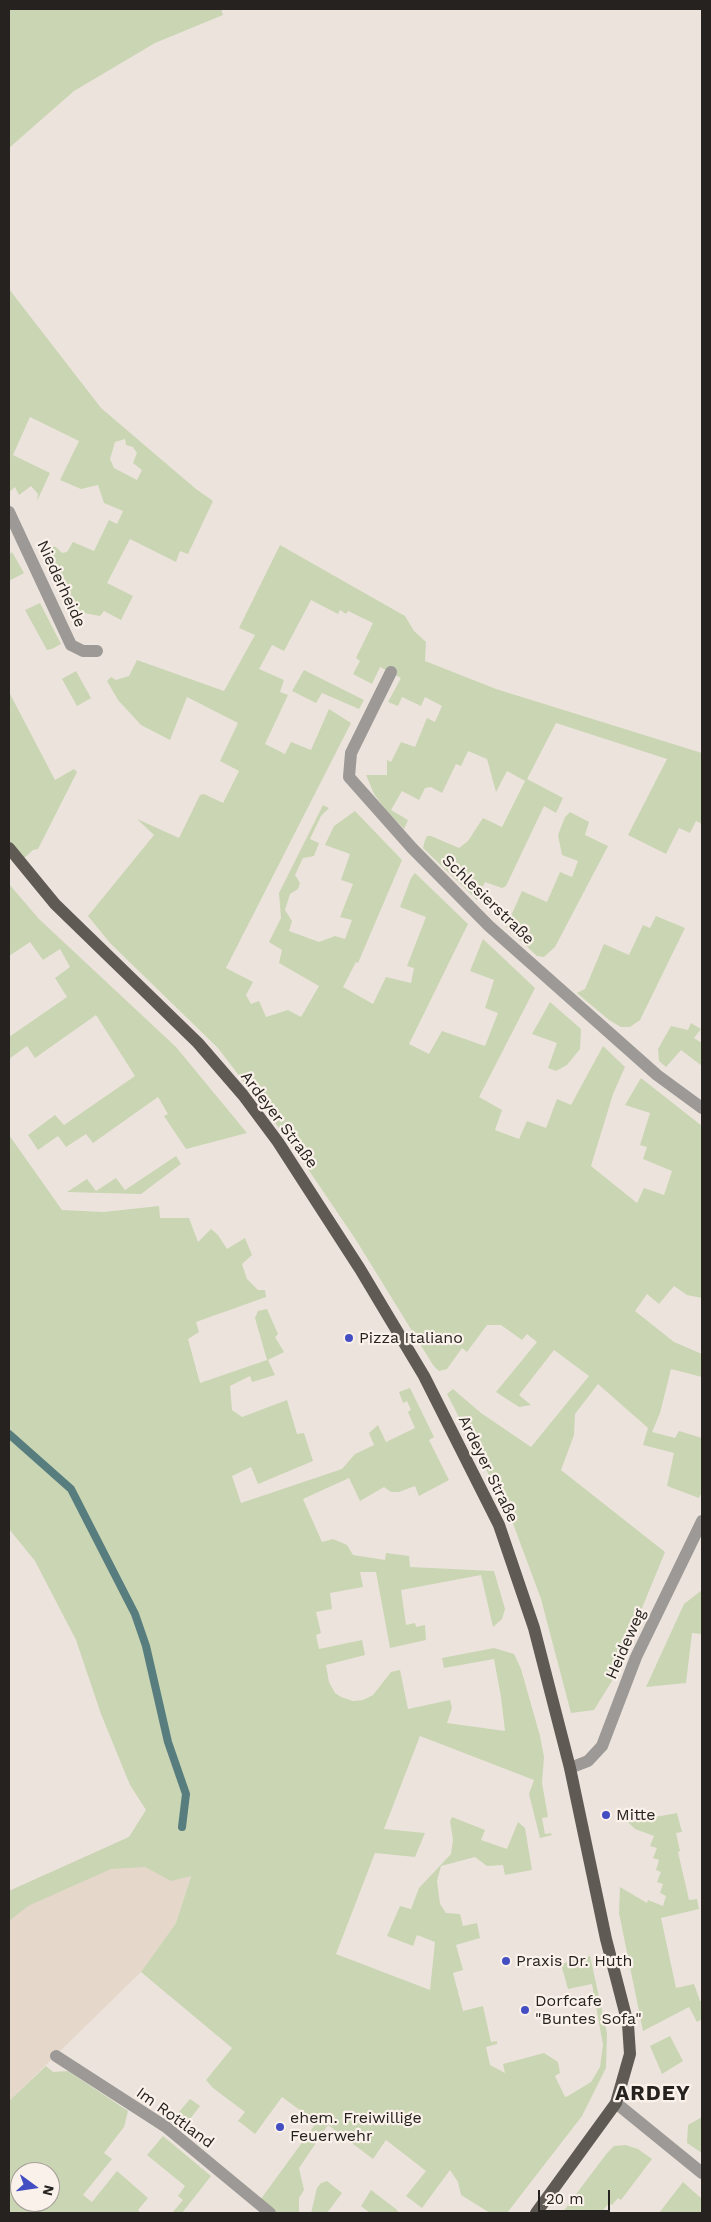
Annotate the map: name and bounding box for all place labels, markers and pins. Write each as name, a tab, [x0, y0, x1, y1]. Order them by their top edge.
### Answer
place label: Pizza Italiano	[359, 1328, 463, 1348]
marker: Pizza Italiano	[343, 1332, 355, 1344]
place label: Mitte	[616, 1805, 656, 1825]
marker: Mitte	[600, 1809, 612, 1821]
place label: Praxis Dr. Huth	[516, 1951, 632, 1971]
marker: Praxis Dr. Huth	[500, 1955, 512, 1967]
place label: Dorfcafe "Buntes Sofa"	[535, 1991, 642, 2029]
marker: Dorfcafe "Buntes Sofa"	[519, 2004, 531, 2016]
place label: ehem. Freiwillige Feuerwehr	[290, 2108, 422, 2146]
marker: ehem. Freiwillige Feuerwehr	[274, 2121, 286, 2133]

